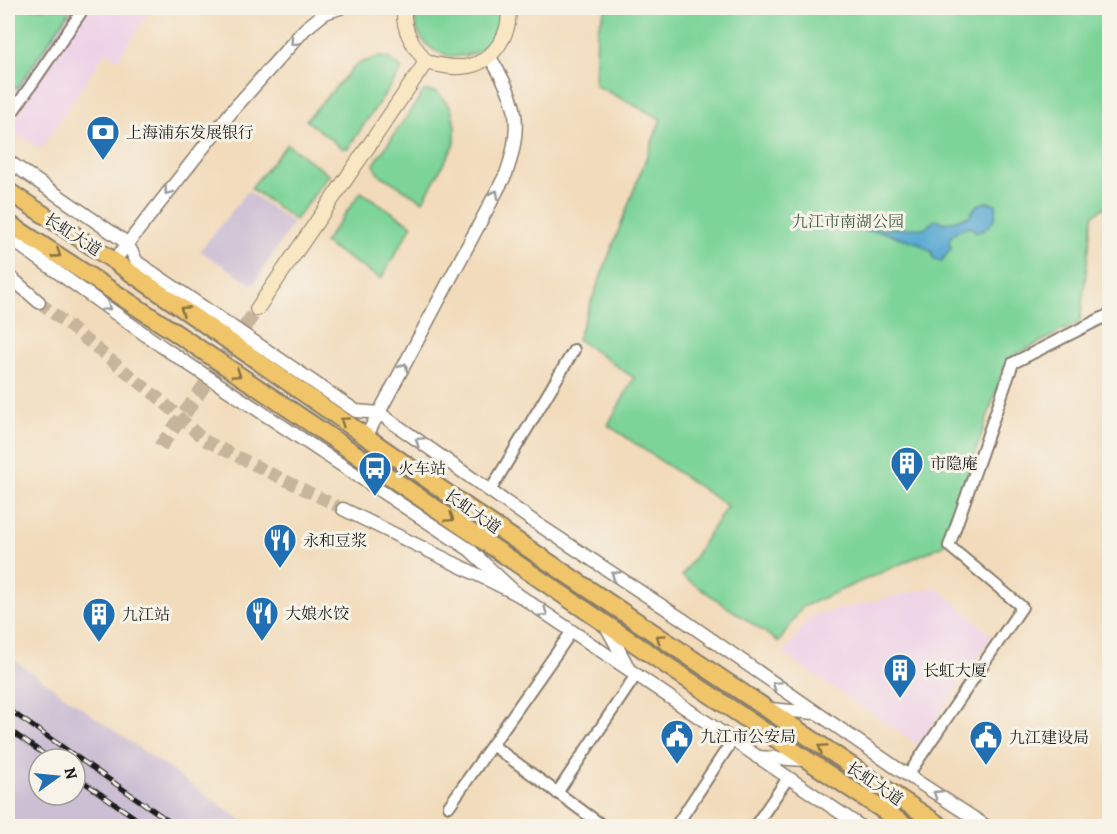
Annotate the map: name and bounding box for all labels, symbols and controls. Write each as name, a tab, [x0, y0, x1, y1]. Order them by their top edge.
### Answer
one-way arrow	[290, 35, 301, 45]
bank icon: 上海浦东发展银行	[85, 114, 121, 161]
place label: 上海浦东发展银行	[126, 122, 254, 144]
one-way arrow	[165, 184, 176, 195]
one-way arrow	[488, 190, 499, 201]
street label: 长虹大道	[40, 208, 105, 261]
park label: 九江市南湖公园	[792, 211, 904, 233]
one-way arrow	[51, 247, 61, 259]
one-way arrow	[100, 300, 111, 311]
one-way arrow	[179, 306, 190, 317]
one-way arrow	[397, 362, 408, 373]
one-way arrow	[231, 366, 241, 378]
one-way arrow	[340, 417, 351, 428]
one-way arrow	[415, 437, 426, 448]
building icon: 市隐庵	[889, 445, 925, 492]
bus stop icon: 火车站	[357, 450, 393, 497]
place label: 市隐庵	[930, 453, 978, 475]
place label: 火车站	[398, 458, 446, 480]
street label: 长虹大道	[440, 484, 505, 539]
one-way arrow	[444, 511, 455, 522]
restaurant icon: 永和豆浆	[262, 522, 298, 569]
place label: 永和豆浆	[303, 530, 367, 552]
one-way arrow	[611, 571, 622, 582]
restaurant icon: 大娘水饺	[244, 595, 280, 642]
building icon: 九江站	[81, 596, 117, 643]
place label: 大娘水饺	[285, 603, 349, 625]
place label: 九江站	[122, 604, 170, 626]
one-way arrow	[538, 606, 549, 617]
one-way arrow	[656, 635, 667, 646]
building icon: 长虹大厦	[882, 652, 918, 699]
place label: 长虹大厦	[923, 660, 987, 682]
one-way arrow	[772, 681, 783, 692]
public building icon: 九江市公安局	[659, 718, 695, 765]
public building icon: 九江建设局	[968, 719, 1004, 766]
place label: 九江市公安局	[700, 726, 796, 748]
place label: 九江建设局	[1009, 727, 1089, 749]
one-way arrow	[818, 743, 828, 755]
north arrow	[27, 747, 87, 807]
street label: 长虹大道	[842, 757, 907, 811]
text: N	[58, 765, 83, 782]
one-way arrow	[933, 791, 944, 802]

